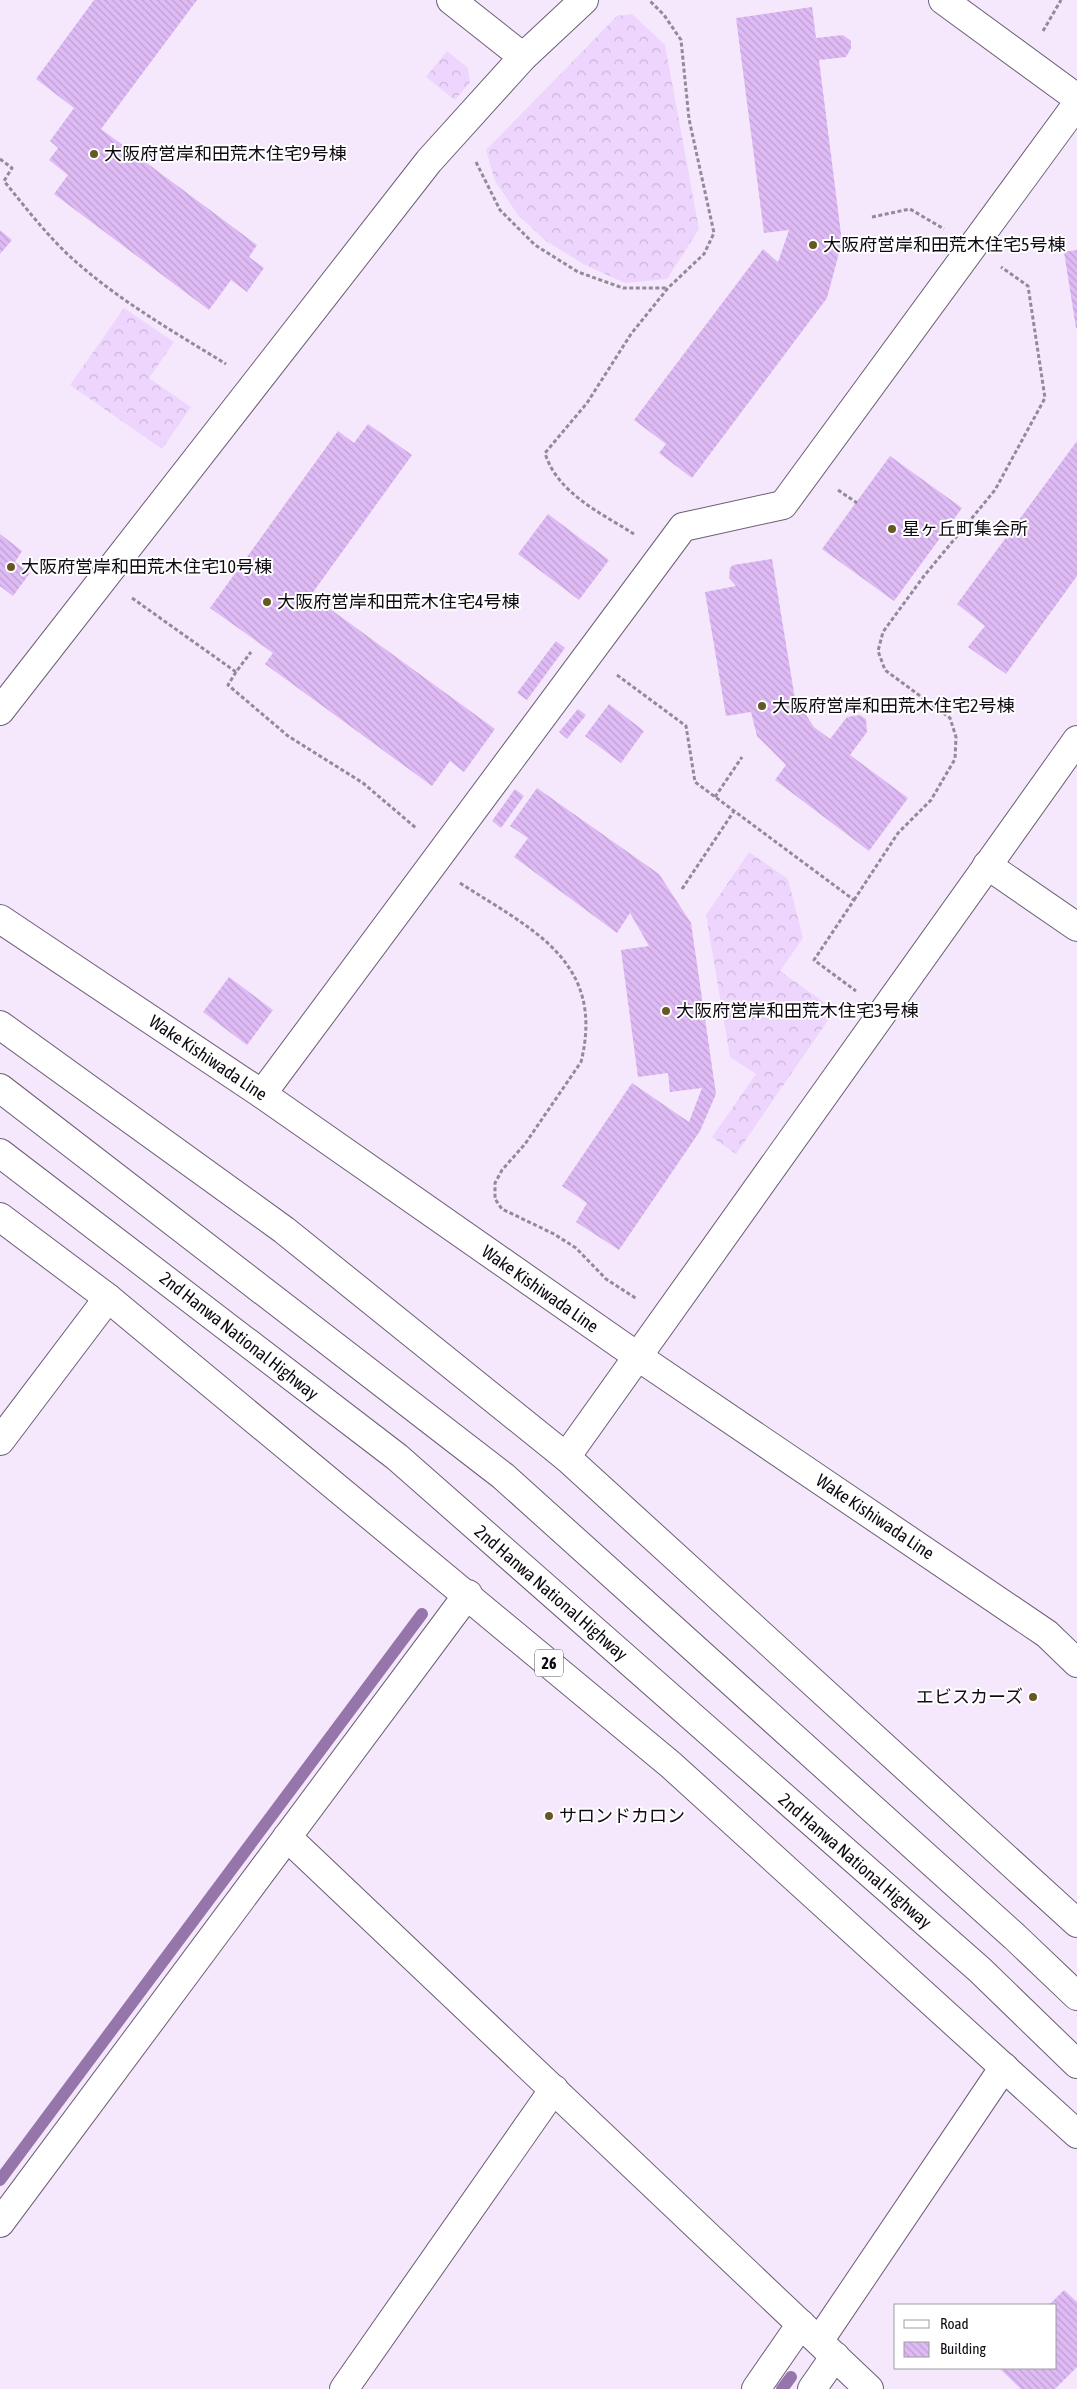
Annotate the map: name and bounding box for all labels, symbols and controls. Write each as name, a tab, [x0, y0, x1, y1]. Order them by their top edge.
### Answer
place label: 大阪府営岸和田荒木住宅9号棟	[104, 143, 346, 164]
marker: 大阪府営岸和田荒木住宅9号棟	[88, 148, 100, 160]
place label: 大阪府営岸和田荒木住宅5号棟	[823, 234, 1065, 255]
marker: 大阪府営岸和田荒木住宅5号棟	[807, 239, 819, 251]
place label: 星ヶ丘町集会所	[902, 518, 1028, 539]
marker: 星ヶ丘町集会所	[886, 523, 898, 535]
place label: 大阪府営岸和田荒木住宅10号棟	[21, 556, 272, 577]
marker: 大阪府営岸和田荒木住宅10号棟	[5, 561, 17, 573]
place label: 大阪府営岸和田荒木住宅4号棟	[277, 591, 519, 612]
marker: 大阪府営岸和田荒木住宅4号棟	[261, 596, 273, 608]
place label: 大阪府営岸和田荒木住宅2号棟	[772, 695, 1014, 716]
marker: 大阪府営岸和田荒木住宅2号棟	[756, 700, 768, 712]
place label: 大阪府営岸和田荒木住宅3号棟	[676, 1000, 918, 1021]
marker: 大阪府営岸和田荒木住宅3号棟	[660, 1005, 672, 1017]
street label: Wake Kishiwada Line	[145, 1010, 271, 1105]
street label: Wake Kishiwada Line	[478, 1241, 603, 1337]
street label: 2nd Hanwa National Highway	[156, 1267, 323, 1404]
street label: Wake Kishiwada Line	[812, 1469, 938, 1564]
street label: 2nd Hanwa National Highway	[471, 1521, 632, 1665]
road number: 26	[535, 1650, 563, 1676]
place label: エビスカーズ	[916, 1686, 1023, 1707]
marker: エビスカーズ	[1027, 1691, 1039, 1703]
street label: 2nd Hanwa National Highway	[775, 1789, 936, 1933]
place label: サロンドカロン	[559, 1805, 685, 1826]
marker: サロンドカロン	[543, 1810, 555, 1822]
legend	[894, 2304, 1057, 2369]
text: Road	[940, 2315, 969, 2332]
text: Building	[940, 2340, 986, 2357]

